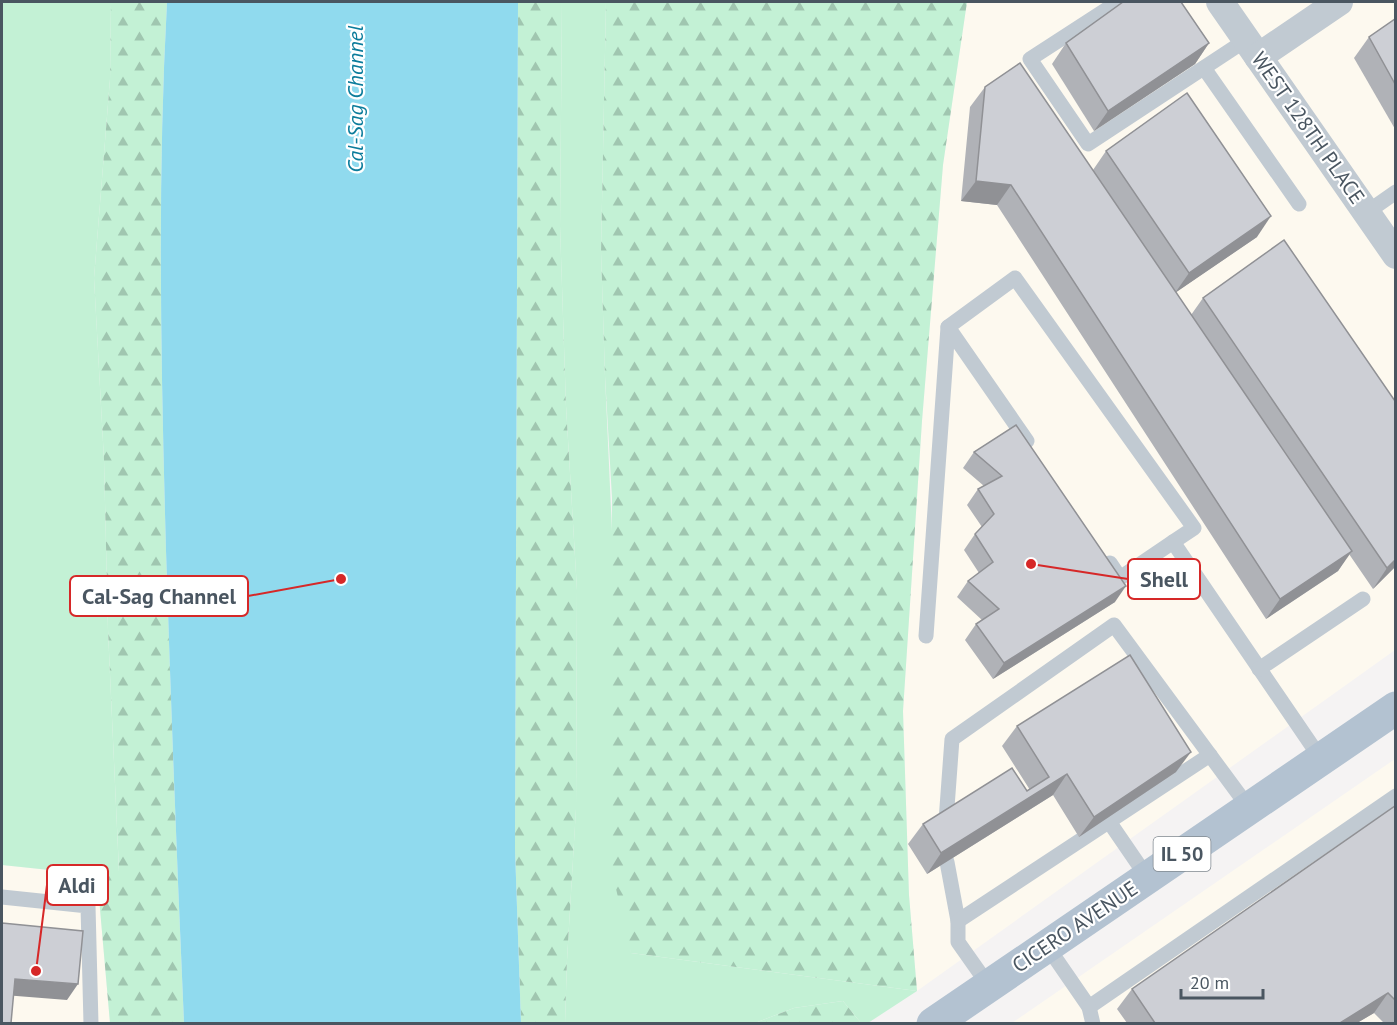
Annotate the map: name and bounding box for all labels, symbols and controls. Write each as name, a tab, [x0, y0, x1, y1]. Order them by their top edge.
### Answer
water label: Cal-Sag Channel	[341, 25, 369, 173]
street label: WEST 128TH PLACE	[1246, 46, 1371, 209]
callout: Shell	[1128, 559, 1200, 599]
text: Shell	[1140, 565, 1188, 593]
callout: Cal-Sag Channel	[70, 576, 248, 616]
text: Cal-Sag Channel	[82, 582, 236, 610]
road number: IL 50	[1154, 837, 1210, 871]
callout: Aldi	[47, 865, 108, 905]
text: Aldi	[58, 871, 96, 899]
street label: CICERO AVENUE	[1007, 875, 1143, 979]
scale bar	[1181, 962, 1264, 1000]
text: 20 m	[1190, 971, 1229, 994]

